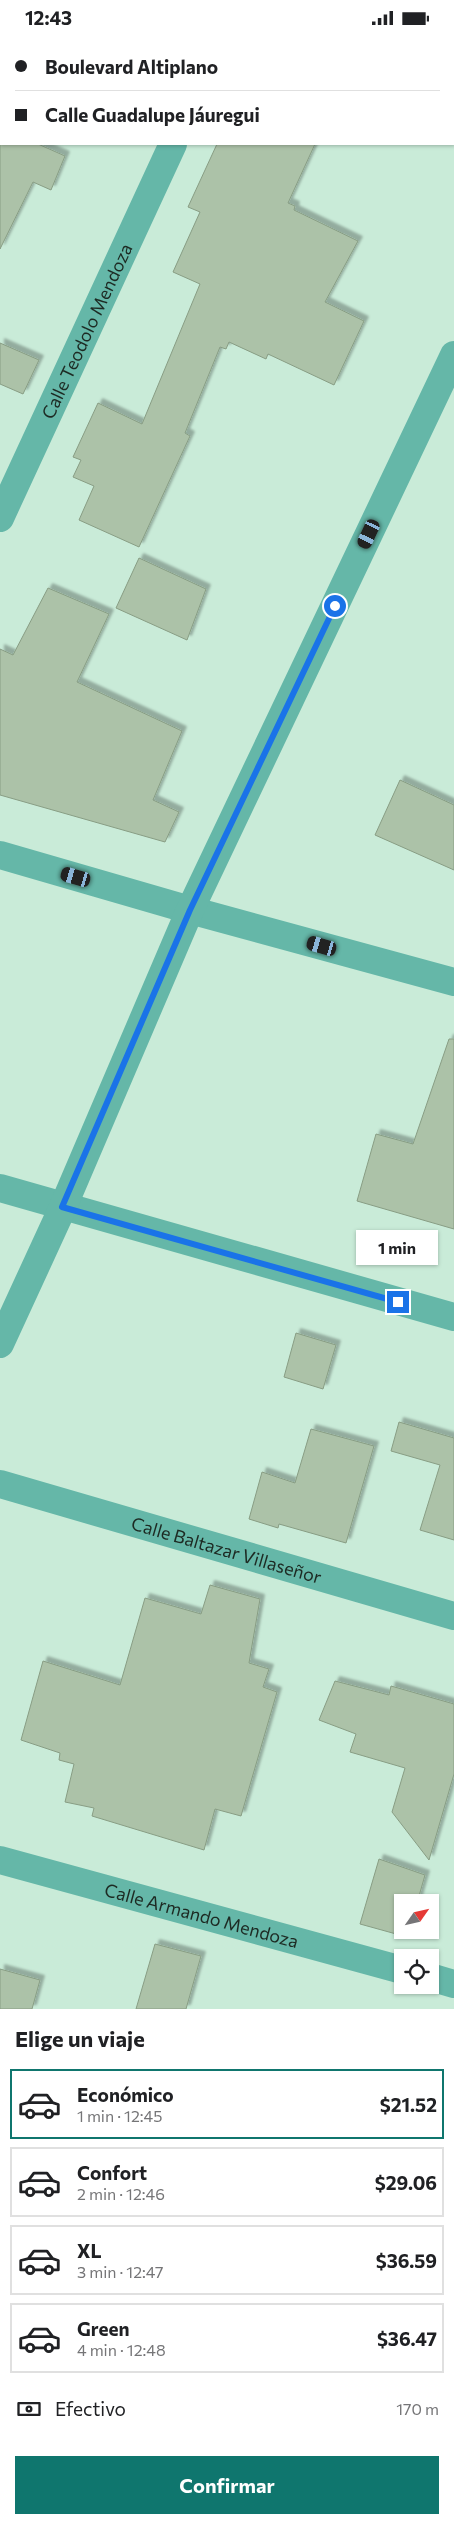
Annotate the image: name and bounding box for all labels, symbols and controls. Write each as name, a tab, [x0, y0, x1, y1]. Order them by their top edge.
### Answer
text: 12:43	[25, 6, 72, 29]
text: Boulevard Altiplano	[45, 55, 218, 78]
text: Calle Guadalupe Jáuregui	[45, 103, 260, 126]
street label: Calle Teodolo Mendoza	[36, 240, 137, 422]
car	[355, 517, 382, 551]
route start	[324, 595, 346, 617]
car	[59, 866, 92, 888]
car	[305, 935, 338, 957]
callout: 1 min	[357, 1229, 439, 1265]
text: 1 min	[378, 1238, 416, 1257]
route end	[387, 1291, 409, 1313]
street label: Calle Baltazar Villaseñor	[129, 1512, 324, 1588]
street label: Calle Armando Mendoza	[102, 1878, 301, 1952]
north arrow	[394, 1894, 439, 1939]
map controls	[394, 1894, 439, 1994]
button: locate	[394, 1949, 439, 1994]
text: Elige un viaje	[15, 2025, 145, 2052]
icon: car	[17, 2082, 62, 2127]
text: Económico	[77, 2083, 174, 2106]
text: $21.52	[380, 2093, 437, 2116]
text: 1 min · 12:45	[77, 2106, 162, 2125]
icon: car	[17, 2160, 62, 2205]
text: Confort	[77, 2161, 147, 2184]
text: $29.06	[375, 2171, 437, 2194]
text: 2 min · 12:46	[77, 2184, 165, 2203]
icon: car	[17, 2238, 62, 2283]
text: XL	[77, 2239, 102, 2262]
text: $36.59	[376, 2249, 437, 2272]
text: 3 min · 12:47	[77, 2262, 164, 2281]
icon: car	[17, 2316, 62, 2361]
text: Green	[77, 2317, 129, 2340]
text: $36.47	[377, 2327, 437, 2350]
text: 4 min · 12:48	[77, 2340, 166, 2359]
icon: cash	[15, 2395, 43, 2423]
text: Efectivo	[55, 2397, 126, 2420]
text: 170 m	[396, 2399, 439, 2418]
button: Confirmar	[15, 2456, 439, 2514]

